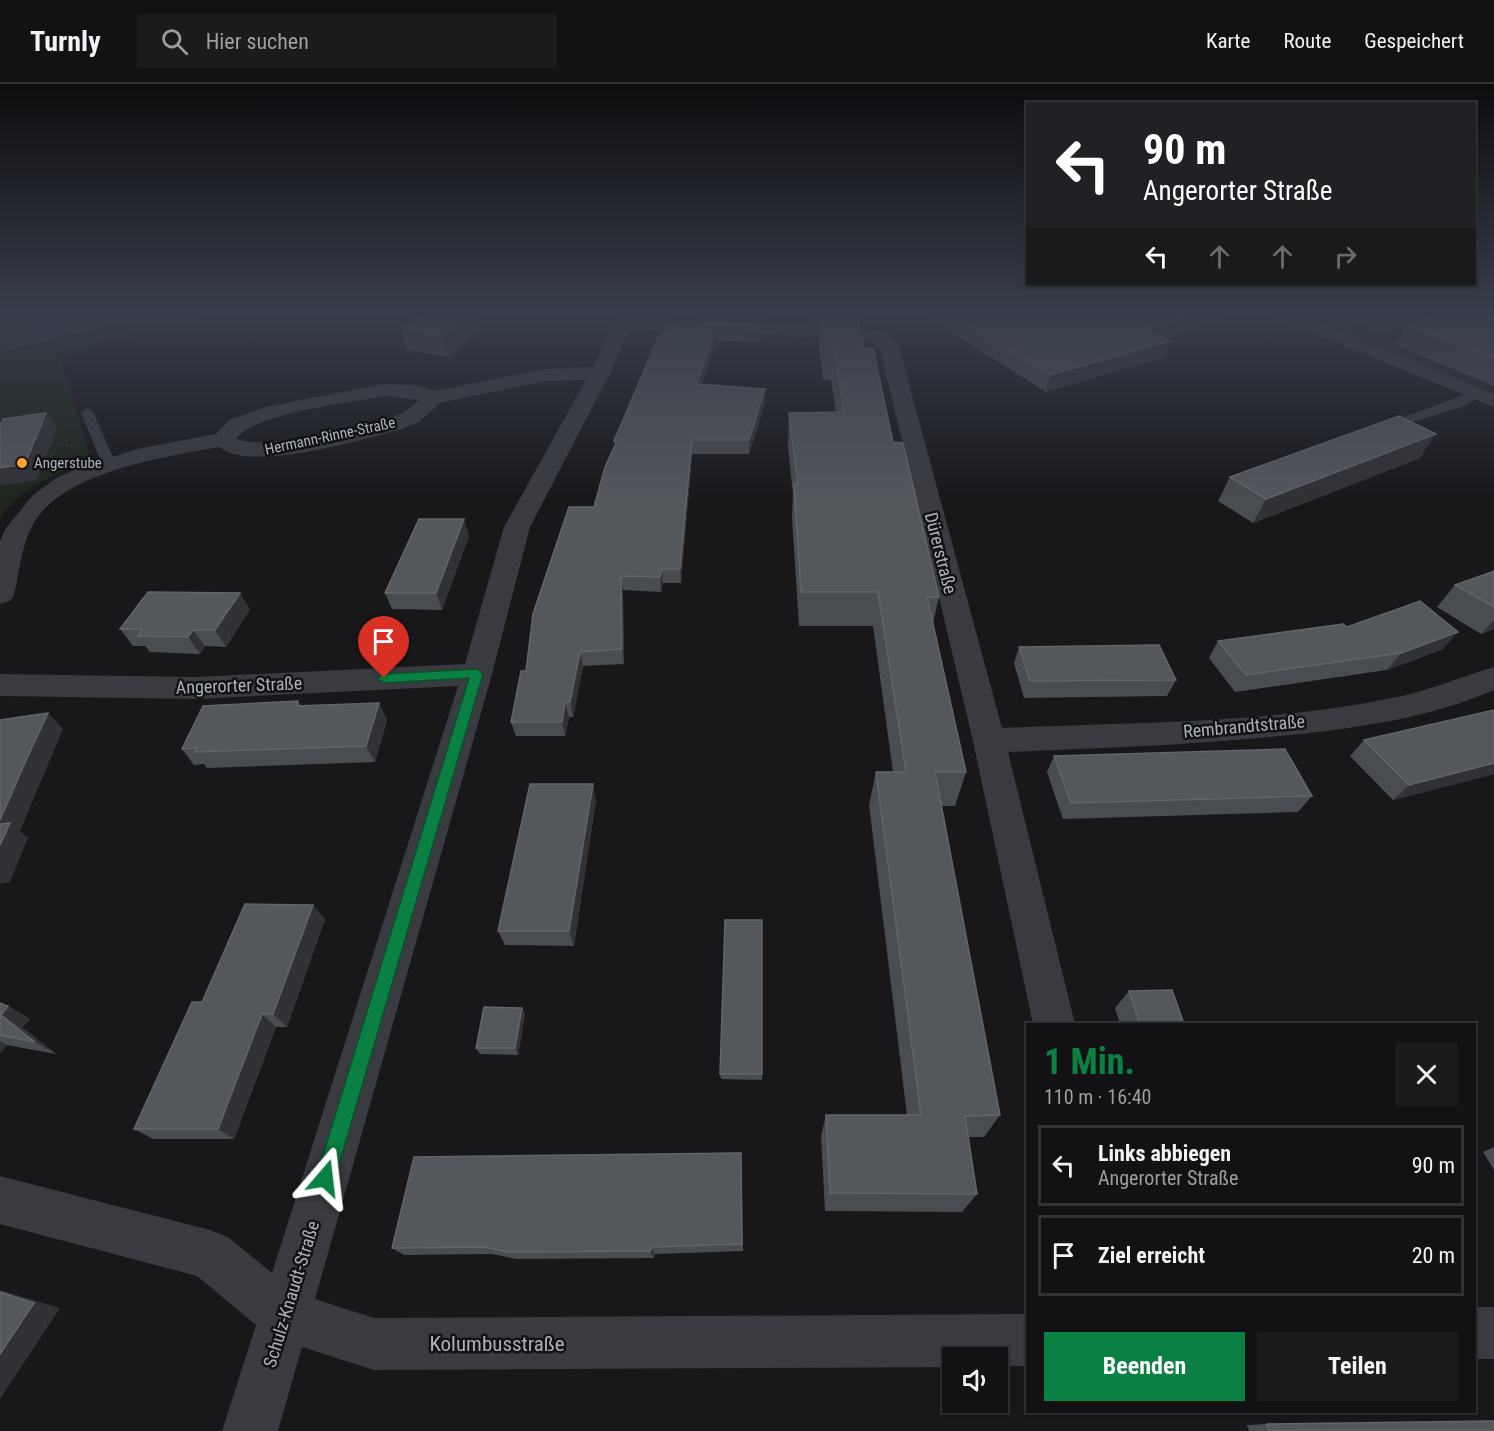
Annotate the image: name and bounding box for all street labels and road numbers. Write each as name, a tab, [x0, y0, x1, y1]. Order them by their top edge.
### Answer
street label: Hermann-Rinne-Straße	[263, 413, 397, 459]
street label: Dürerstraße	[921, 510, 961, 596]
street label: Angerorter Straße	[176, 672, 302, 698]
street label: Rembrandtstraße	[1182, 710, 1306, 742]
street label: Schulz-Knaudt-Straße	[259, 1218, 323, 1370]
street label: Kolumbusstraße	[429, 1332, 565, 1356]

